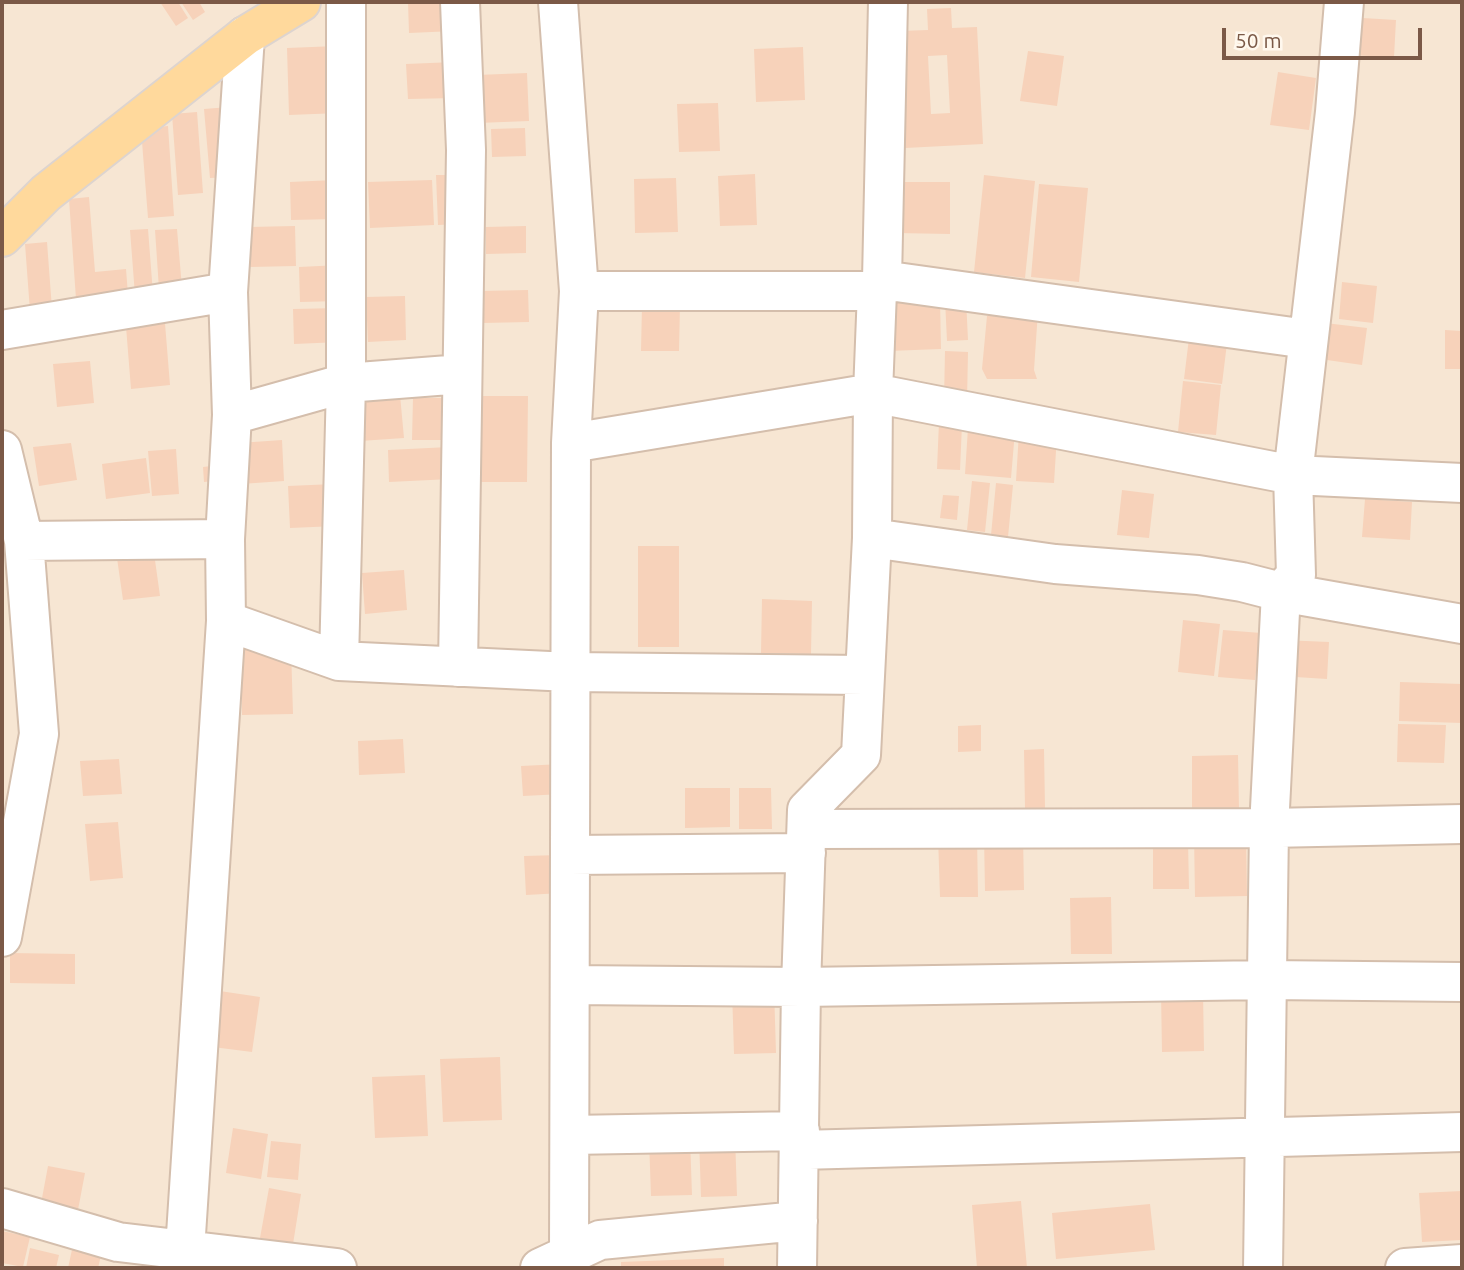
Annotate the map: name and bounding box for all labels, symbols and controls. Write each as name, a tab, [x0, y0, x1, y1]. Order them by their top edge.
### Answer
scale bar	[1226, 14, 1426, 58]
text: 50 m	[1235, 28, 1282, 52]

